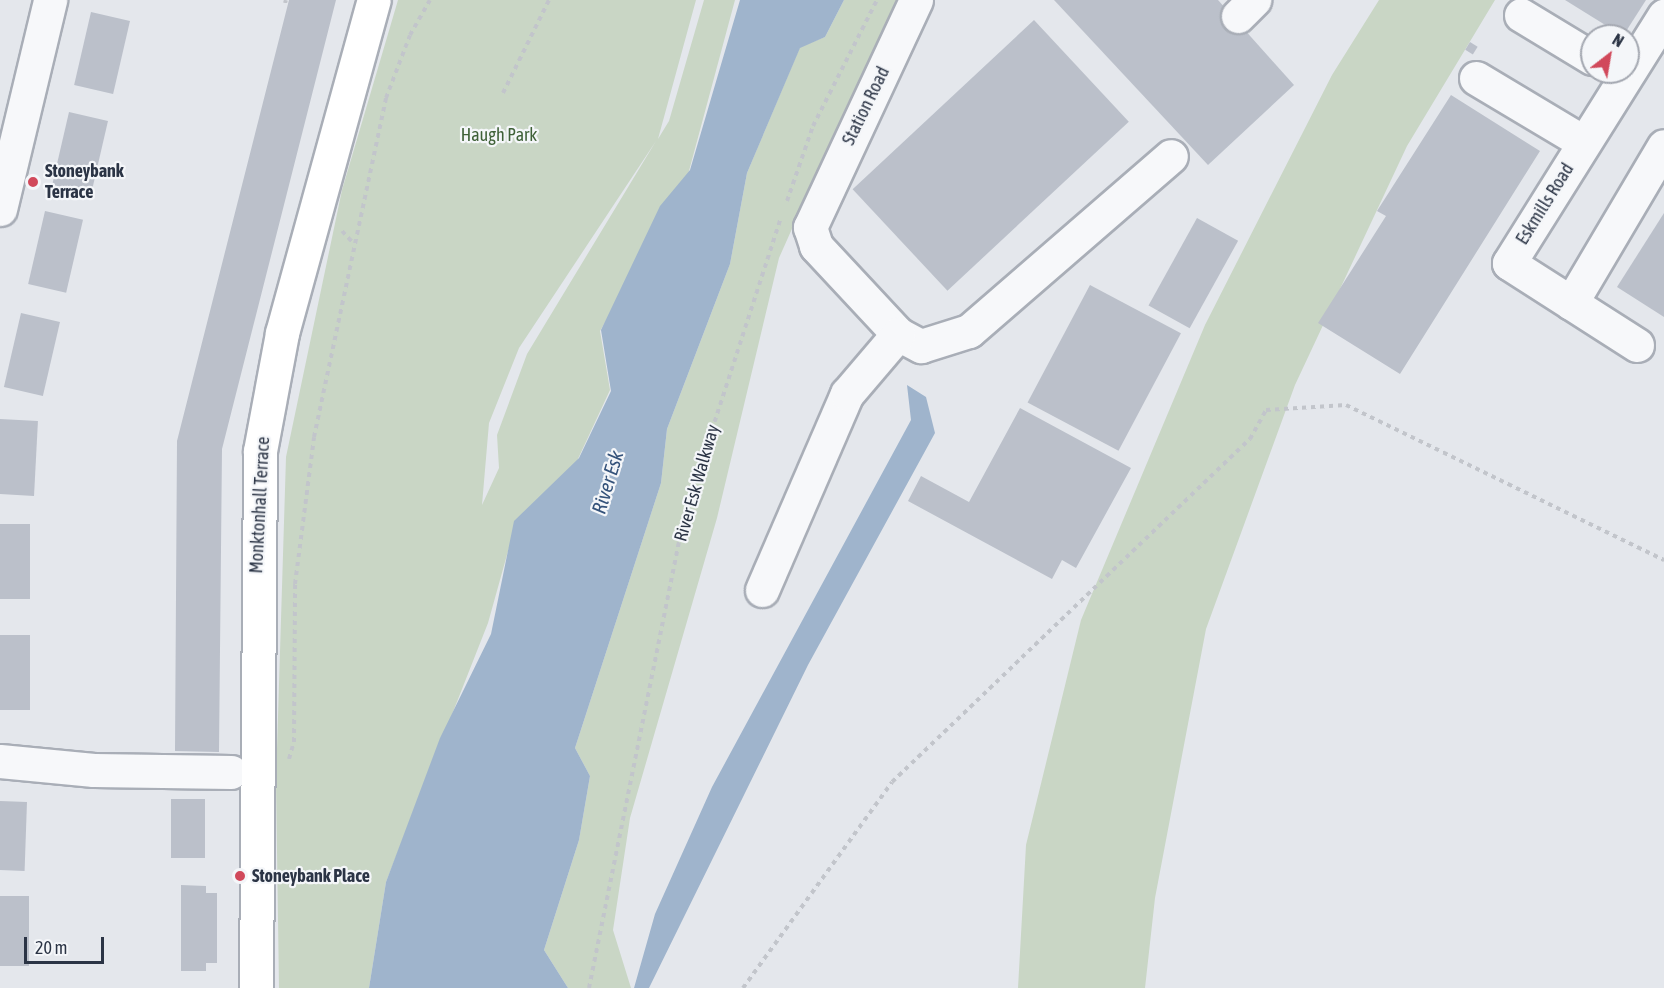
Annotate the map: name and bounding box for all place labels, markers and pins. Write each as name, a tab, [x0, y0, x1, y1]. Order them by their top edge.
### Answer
place label: Stoneybank Terrace	[45, 161, 124, 204]
marker: Stoneybank Terrace	[26, 175, 40, 189]
place label: Stoneybank Place	[252, 865, 370, 887]
marker: Stoneybank Place	[233, 869, 247, 883]

